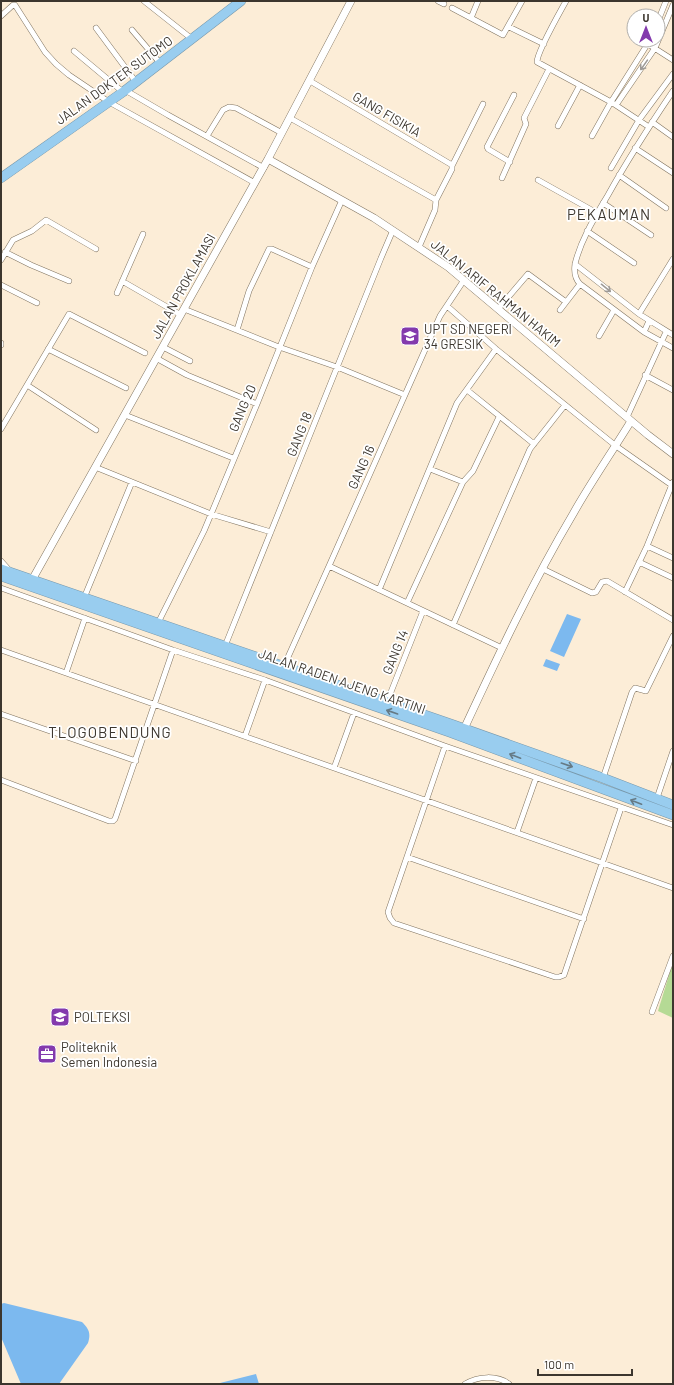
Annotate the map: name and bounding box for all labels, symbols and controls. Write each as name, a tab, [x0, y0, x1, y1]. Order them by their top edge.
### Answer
north arrow	[626, 8, 666, 48]
text: U	[643, 11, 650, 24]
street label: JALAN DOKTER SUTOMO	[52, 32, 176, 128]
one-way arrow	[640, 59, 648, 70]
street label: GANG FISIKIA	[350, 88, 424, 140]
district label: PEKAUMAN	[567, 205, 651, 223]
street label: JALAN PROKLAMASI	[147, 231, 219, 341]
street label: JALAN ARIF RAHMAN HAKIM	[428, 236, 564, 350]
one-way arrow	[600, 284, 611, 293]
place label: UPT SD NEGERI 34 GRESIK	[424, 321, 512, 352]
school or university icon: UPT SD NEGERI 34 GRESIK	[399, 325, 421, 347]
street label: GANG 20	[225, 382, 259, 434]
street label: GANG 18	[283, 409, 315, 459]
street label: GANG 16	[344, 442, 378, 491]
street label: GANG 14	[379, 627, 411, 677]
street label: JALAN RADEN AJENG KARTINI	[256, 645, 428, 717]
one-way arrow	[386, 708, 399, 715]
district label: TLOGOBENDUNG	[48, 723, 172, 741]
one-way arrow	[509, 752, 521, 760]
one-way arrow	[560, 762, 573, 769]
one-way arrow	[631, 797, 643, 805]
school or university icon: POLTEKSI	[49, 1006, 71, 1028]
place label: POLTEKSI	[74, 1009, 130, 1025]
place label: Politeknik Semen Indonesia	[61, 1039, 157, 1070]
office icon: Politeknik Semen Indonesia	[36, 1043, 58, 1065]
scale bar	[538, 1351, 632, 1377]
text: 100 m	[544, 1357, 574, 1371]

